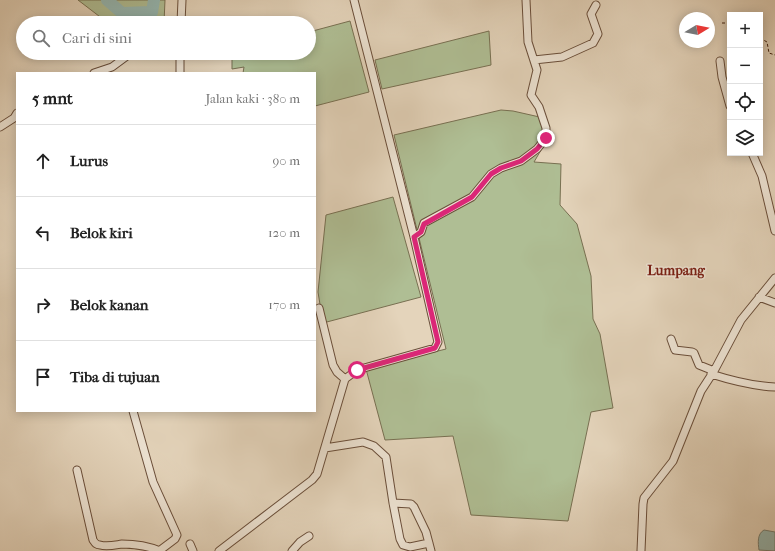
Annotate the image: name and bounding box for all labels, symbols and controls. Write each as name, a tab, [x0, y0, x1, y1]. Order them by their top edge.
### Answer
north arrow	[679, 12, 715, 48]
map controls	[727, 12, 763, 156]
button: +	[727, 12, 763, 48]
search box	[16, 16, 316, 60]
icon: search	[30, 27, 52, 49]
text: Cari di sini	[62, 29, 132, 47]
button: −	[727, 48, 763, 84]
button: locate	[727, 84, 763, 120]
text: 5 mnt	[32, 88, 73, 108]
text: Jalan kaki · 380 m	[205, 91, 300, 106]
button: layers	[727, 120, 763, 156]
route end	[537, 129, 555, 147]
icon: ahead	[32, 150, 54, 172]
text: Lurus	[70, 152, 108, 170]
text: 90 m	[272, 153, 300, 168]
icon: left	[32, 222, 54, 244]
text: Belok kiri	[70, 224, 133, 242]
text: 120 m	[268, 225, 300, 240]
district label: Lumpang	[647, 262, 705, 279]
icon: right	[32, 294, 54, 316]
text: Belok kanan	[70, 296, 149, 314]
text: 170 m	[268, 297, 300, 312]
route start	[348, 361, 366, 379]
icon: arrive	[32, 366, 54, 388]
text: Tiba di tujuan	[70, 368, 160, 386]

